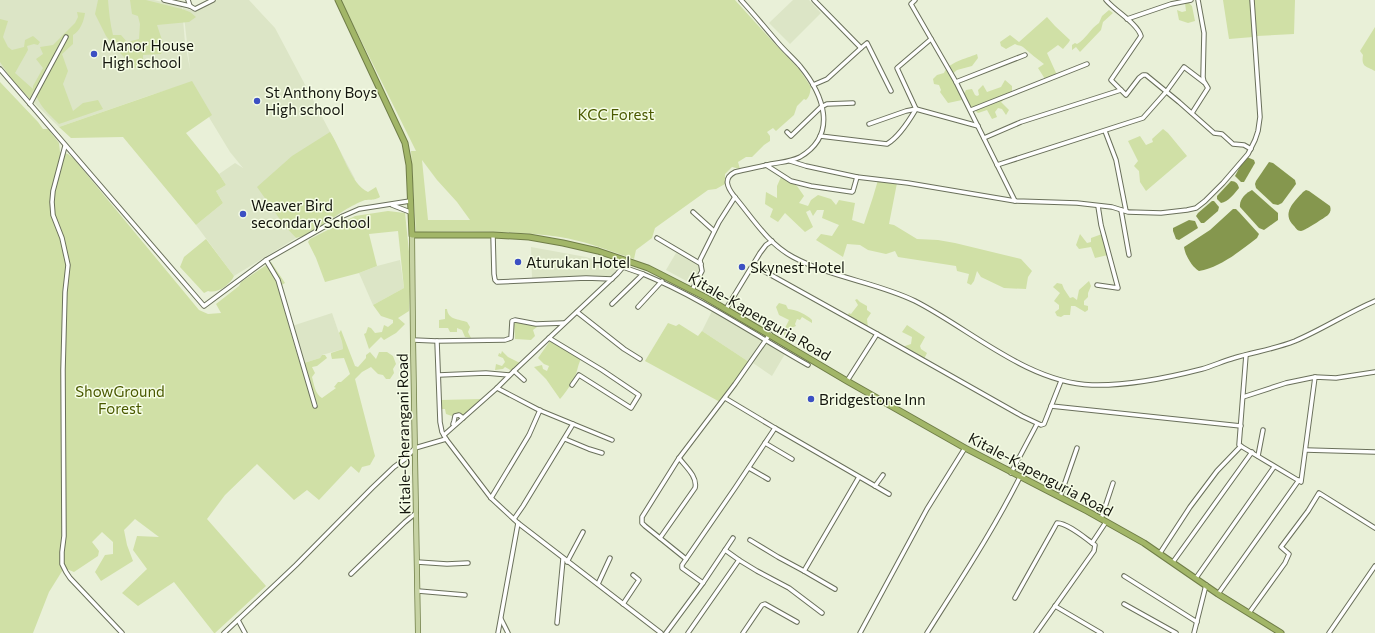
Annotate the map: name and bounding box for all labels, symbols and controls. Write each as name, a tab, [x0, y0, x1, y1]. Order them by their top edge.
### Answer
place label: Manor House High school	[102, 36, 194, 71]
marker: Manor House High school	[89, 49, 99, 59]
place label: St Anthony Boys High school	[265, 83, 377, 118]
marker: St Anthony Boys High school	[252, 96, 262, 106]
park label: KCC Forest	[578, 105, 654, 123]
place label: Weaver Bird secondary School	[251, 196, 370, 231]
marker: Weaver Bird secondary School	[238, 209, 248, 219]
place label: Aturukan Hotel	[526, 253, 630, 271]
marker: Aturukan Hotel	[513, 257, 523, 267]
place label: Skynest Hotel	[750, 258, 845, 276]
marker: Skynest Hotel	[737, 262, 747, 272]
street label: Kitale-Kapenguria Road	[686, 268, 834, 364]
street label: Kitale-Cherangani Road	[393, 353, 413, 515]
park label: ShowGround Forest	[75, 382, 165, 417]
place label: Bridgestone Inn	[819, 390, 926, 408]
marker: Bridgestone Inn	[806, 394, 816, 404]
street label: Kitale-Kapenguria Road	[966, 428, 1116, 520]

